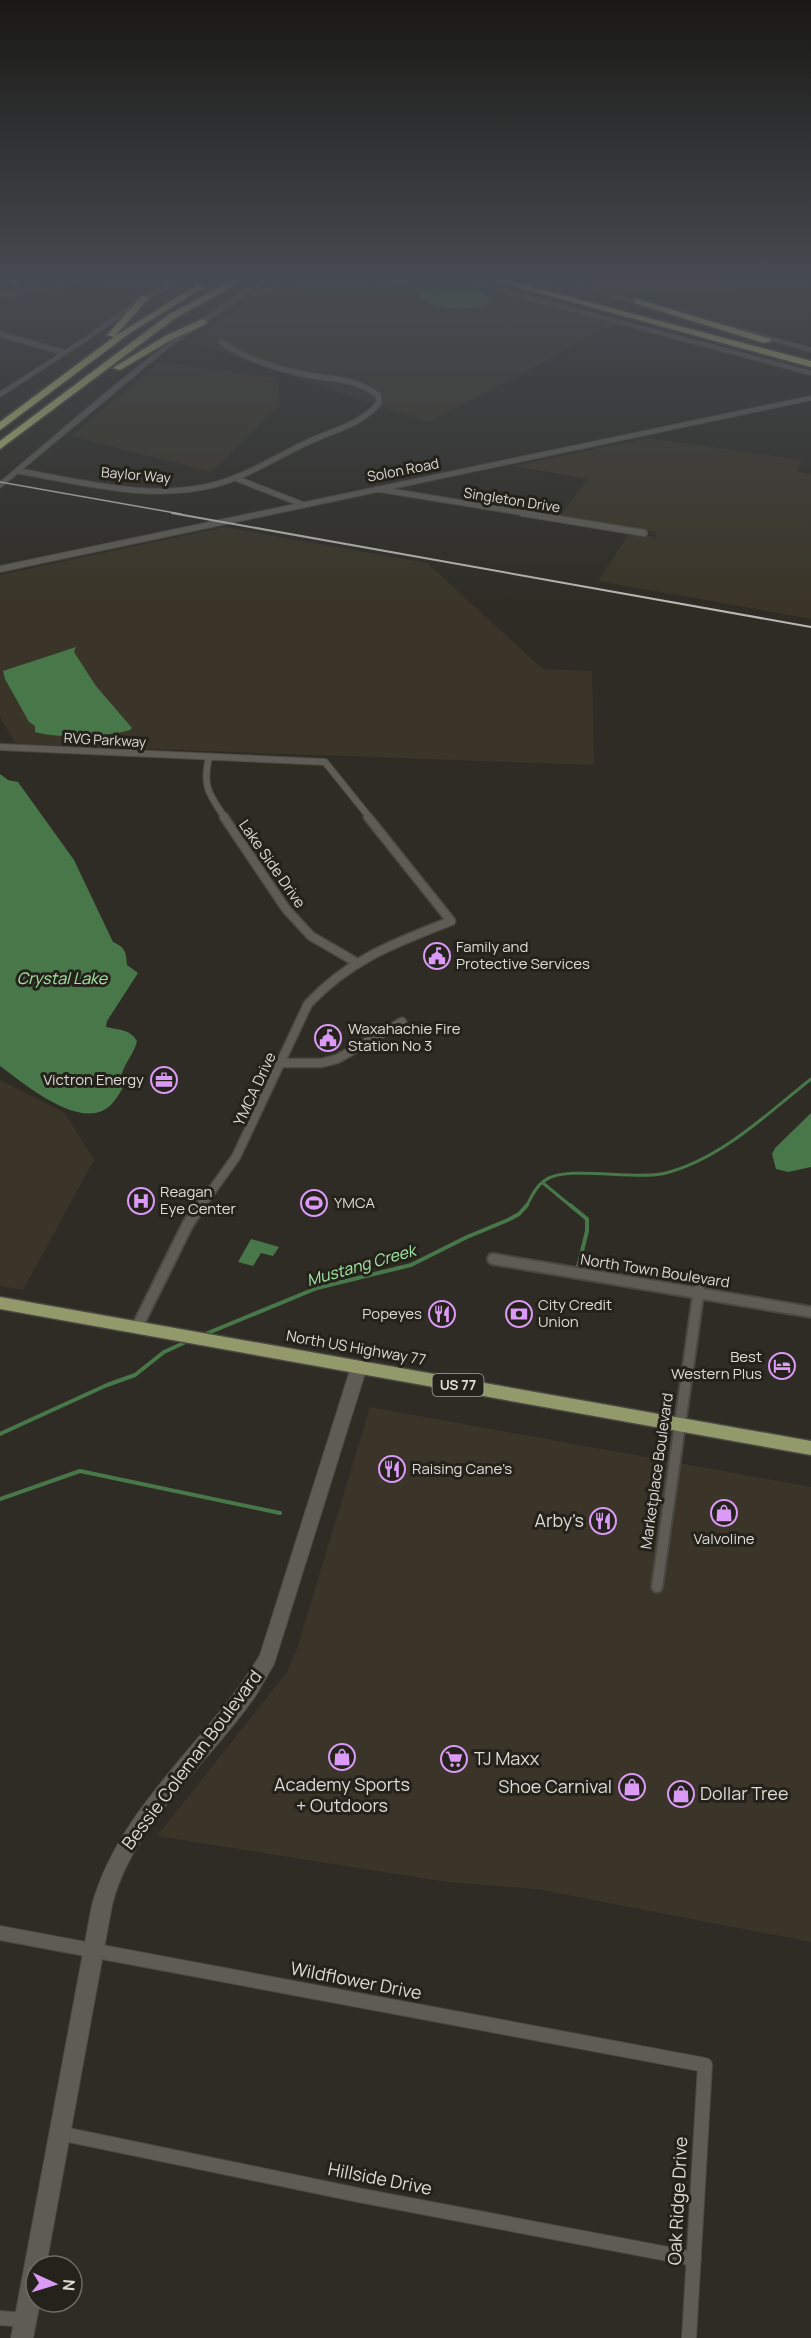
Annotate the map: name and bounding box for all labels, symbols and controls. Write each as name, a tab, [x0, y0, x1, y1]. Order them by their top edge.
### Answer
street label: Solon Road	[365, 453, 440, 486]
street label: Baylor Way	[100, 462, 172, 487]
street label: Singleton Drive	[462, 483, 562, 517]
street label: RVG Parkway	[63, 728, 147, 751]
street label: Lake Side Drive	[234, 815, 311, 912]
place label: Family and Protective Services	[456, 936, 590, 974]
public building icon: Family and Protective Services	[422, 941, 452, 971]
water label: Crystal Lake	[17, 967, 109, 989]
place label: Waxahachie Fire Station No 3	[348, 1018, 461, 1056]
public building icon: Waxahachie Fire Station No 3	[313, 1023, 343, 1053]
street label: YMCA Drive	[228, 1048, 281, 1129]
office icon: Victron Energy	[149, 1065, 179, 1095]
place label: Victron Energy	[43, 1069, 144, 1090]
place label: Reagan Eye Center	[160, 1181, 237, 1219]
hospital icon: Reagan Eye Center	[126, 1186, 156, 1216]
sports icon: YMCA	[299, 1188, 329, 1218]
place label: YMCA	[334, 1192, 375, 1213]
water label: Mustang Creek	[304, 1238, 420, 1291]
street label: North Town Boulevard	[579, 1248, 731, 1293]
place label: City Credit Union	[538, 1294, 612, 1332]
restaurant icon: Popeyes	[427, 1299, 457, 1329]
bank icon: City Credit Union	[504, 1299, 534, 1329]
place label: Popeyes	[362, 1303, 422, 1324]
street label: North US Highway 77	[285, 1325, 428, 1370]
place label: Best Western Plus	[671, 1346, 762, 1384]
hotel icon: Best Western Plus	[767, 1351, 797, 1381]
road number: US 77	[432, 1374, 484, 1396]
street label: Marketplace Boulevard	[635, 1391, 678, 1550]
restaurant icon: Raising Cane's	[377, 1454, 407, 1484]
place label: Raising Cane's	[412, 1458, 512, 1479]
shop icon: Valvoline	[709, 1498, 739, 1528]
restaurant icon: Arby's	[588, 1506, 618, 1536]
place label: Arby's	[535, 1508, 584, 1532]
place label: Valvoline	[693, 1528, 755, 1549]
street label: Bessie Coleman Boulevard	[116, 1665, 267, 1854]
shop icon: Academy Sports + Outdoors	[327, 1742, 357, 1772]
supermarket icon: TJ Maxx	[439, 1744, 469, 1774]
place label: TJ Maxx	[474, 1746, 540, 1770]
place label: Academy Sports + Outdoors	[274, 1772, 410, 1817]
shop icon: Shoe Carnival	[617, 1772, 647, 1802]
place label: Shoe Carnival	[498, 1774, 612, 1798]
shop icon: Dollar Tree	[666, 1779, 696, 1809]
place label: Dollar Tree	[700, 1781, 788, 1805]
street label: Wildflower Drive	[289, 1956, 424, 2005]
street label: Oak Ridge Drive	[662, 2136, 692, 2266]
street label: Hillside Drive	[326, 2156, 434, 2200]
north arrow	[24, 2254, 84, 2314]
text: N	[58, 2279, 80, 2292]

